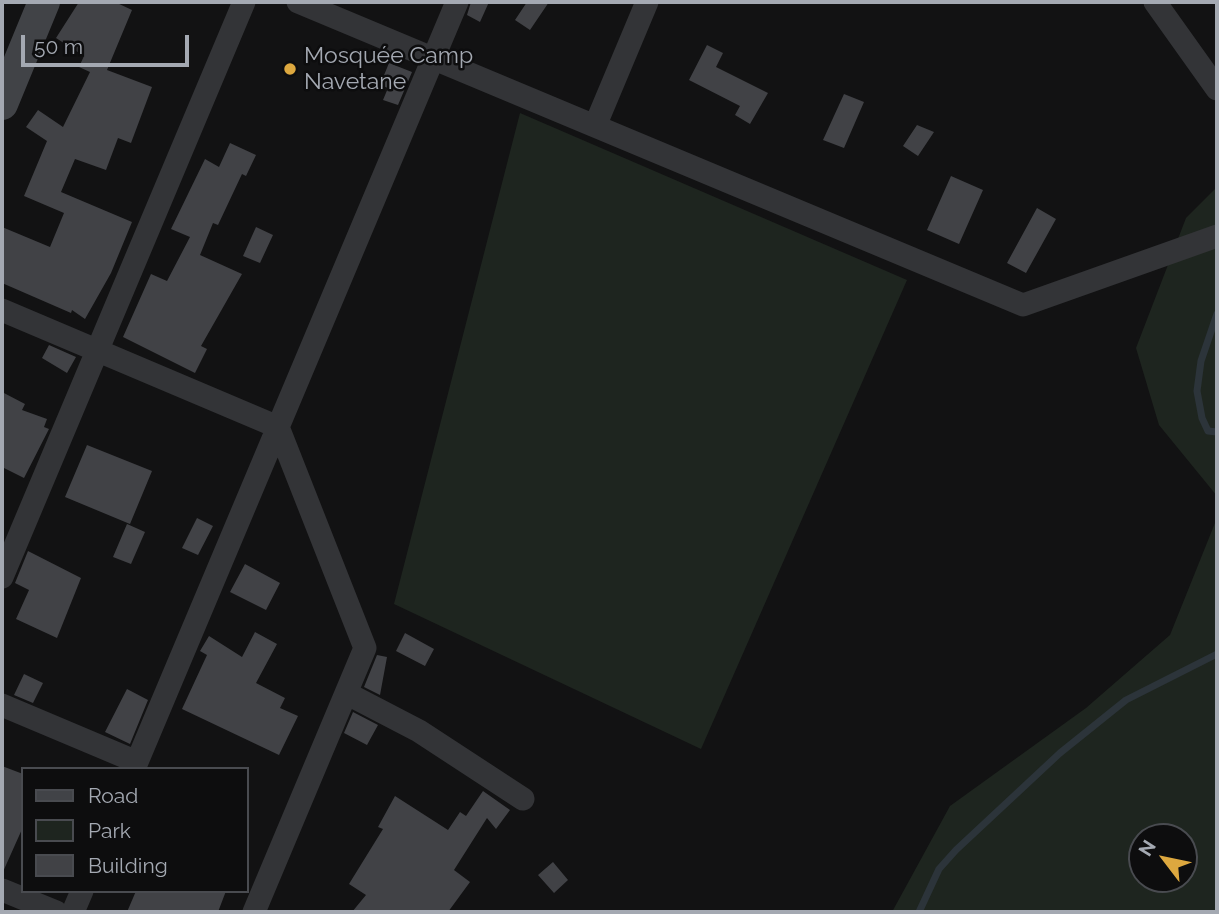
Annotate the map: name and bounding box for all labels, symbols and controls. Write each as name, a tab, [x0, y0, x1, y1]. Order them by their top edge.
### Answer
scale bar	[24, 21, 192, 65]
text: 50 m	[34, 34, 83, 59]
place label: Mosquée Camp Navetane	[304, 42, 473, 96]
marker: Mosquée Camp Navetane	[282, 61, 298, 77]
legend	[21, 767, 248, 893]
text: Road	[88, 783, 138, 808]
text: Park	[88, 818, 131, 843]
north arrow	[1128, 823, 1198, 893]
text: N	[1134, 836, 1160, 860]
text: Building	[88, 853, 168, 878]

